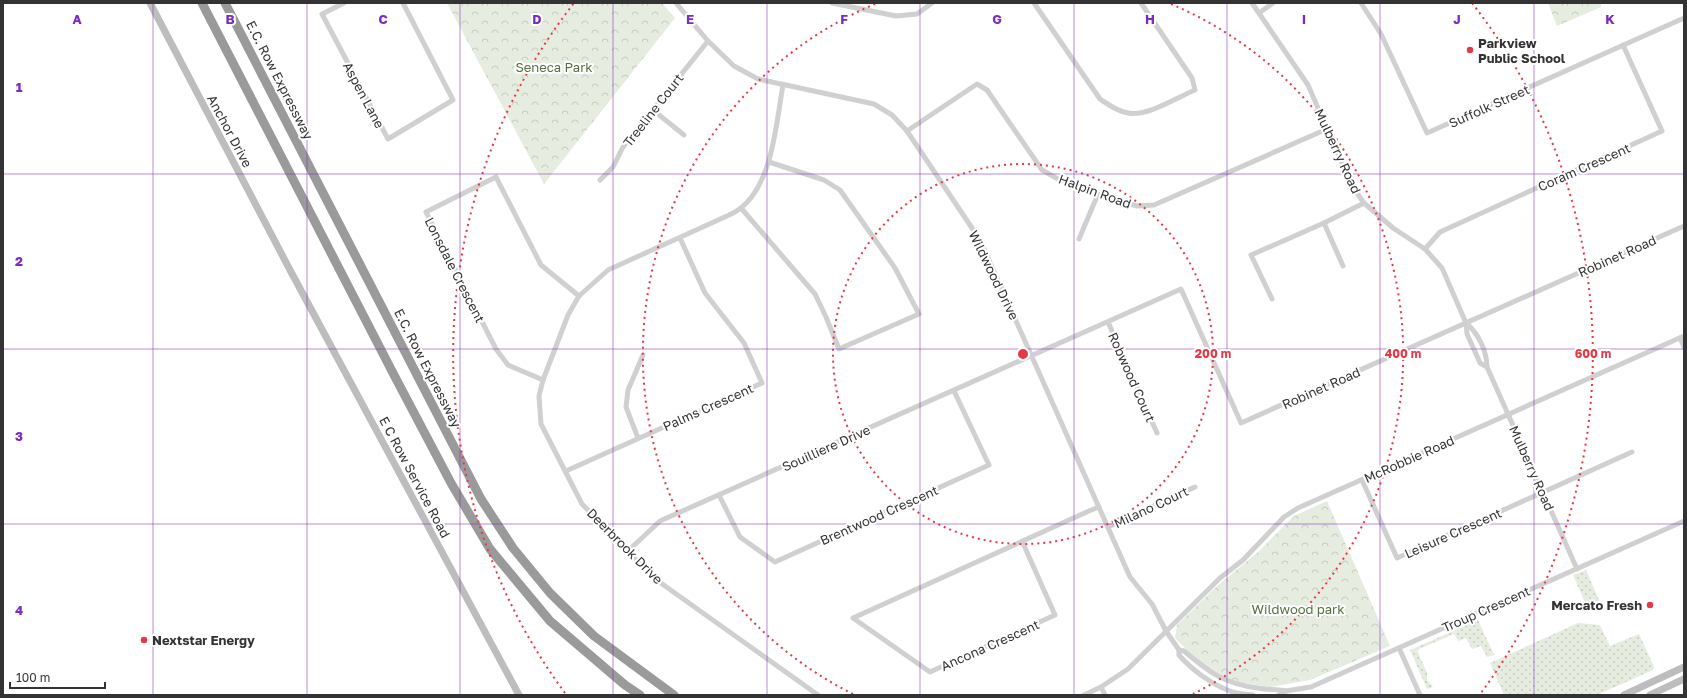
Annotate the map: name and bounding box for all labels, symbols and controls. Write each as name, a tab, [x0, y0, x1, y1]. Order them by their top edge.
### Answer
text: A	[72, 11, 82, 27]
text: B	[225, 11, 235, 27]
text: C	[378, 11, 388, 27]
text: D	[532, 11, 542, 27]
text: E	[686, 11, 694, 27]
text: F	[840, 11, 848, 27]
text: G	[992, 11, 1002, 27]
text: H	[1145, 11, 1155, 27]
text: I	[1302, 11, 1306, 27]
text: J	[1453, 11, 1461, 27]
text: K	[1605, 11, 1615, 27]
street label: E.C. Row Expressway	[243, 18, 317, 143]
place label: Parkview Public School	[1478, 35, 1566, 66]
marker: Parkview Public School	[1465, 45, 1475, 55]
street label: Aspen Lane	[340, 59, 388, 131]
park label: Seneca Park	[515, 59, 593, 75]
street label: Treeline Court	[619, 70, 687, 150]
text: 1	[16, 79, 23, 95]
street label: Suffolk Street	[1446, 81, 1532, 131]
street label: Anchor Drive	[204, 92, 256, 170]
street label: Mulberry Road	[1311, 106, 1365, 196]
street label: Coram Crescent	[1535, 139, 1633, 195]
street label: Halpin Road	[1057, 170, 1133, 212]
street label: Lonsdale Crescent	[422, 215, 488, 325]
street label: Wildwood Drive	[965, 228, 1023, 322]
street label: Robinet Road	[1575, 232, 1659, 280]
text: 2	[15, 253, 23, 269]
street label: E.C. Row Expressway	[391, 306, 465, 431]
street label: Robwood Court	[1105, 330, 1159, 424]
text: 200 m	[1195, 346, 1231, 361]
text: 400 m	[1385, 346, 1421, 361]
text: 600 m	[1575, 346, 1611, 361]
centre of rings	[1016, 347, 1030, 361]
street label: Robinet Road	[1279, 364, 1363, 412]
street label: Palms Crescent	[660, 380, 756, 434]
street label: E C Row Service Road	[376, 414, 454, 540]
street label: Souilliere Drive	[779, 421, 873, 475]
street label: Mulberry Road	[1506, 423, 1558, 513]
text: 3	[15, 428, 23, 444]
street label: McRobbie Road	[1361, 432, 1457, 486]
street label: Brentwood Crescent	[817, 482, 941, 548]
street label: Milano Court	[1111, 483, 1191, 531]
street label: Leisure Crescent	[1402, 504, 1504, 562]
street label: Deerbrook Drive	[584, 505, 666, 587]
street label: Troup Crescent	[1440, 582, 1532, 636]
place label: Mercato Fresh	[1551, 597, 1642, 613]
marker: Mercato Fresh	[1645, 600, 1655, 610]
park label: Wildwood park	[1252, 601, 1345, 617]
text: 4	[15, 602, 23, 618]
street label: Ancona Crescent	[938, 616, 1042, 674]
place label: Nextstar Energy	[152, 632, 255, 648]
marker: Nextstar Energy	[139, 635, 149, 645]
scale bar	[10, 664, 105, 690]
text: 100 m	[16, 670, 50, 685]

